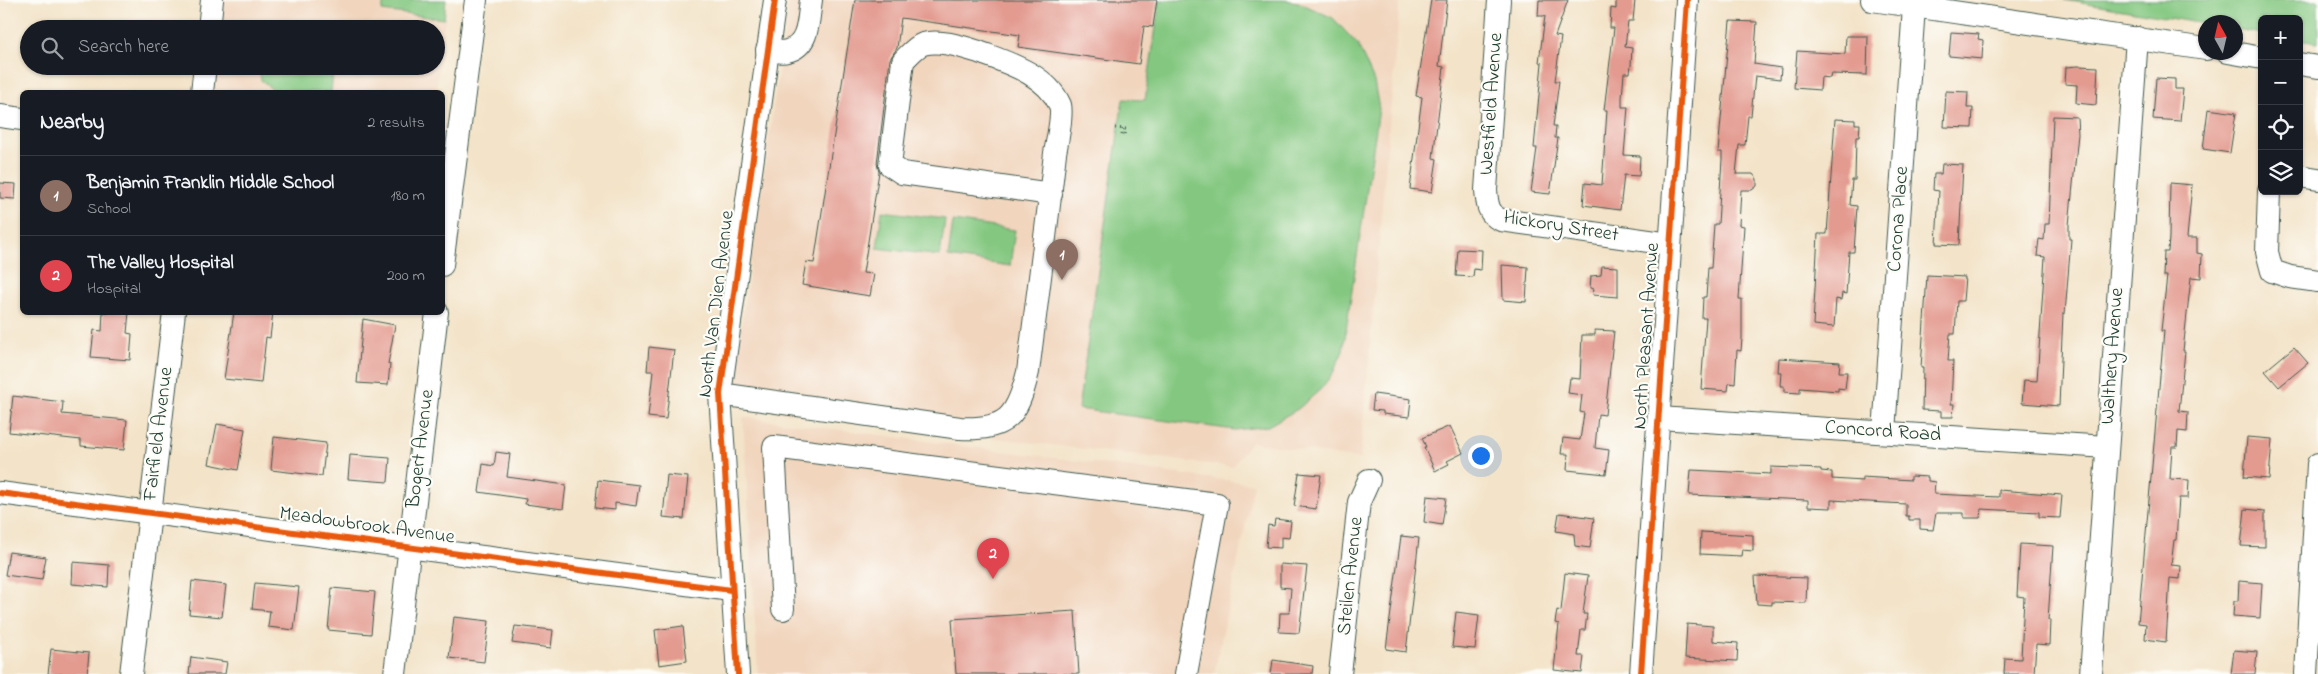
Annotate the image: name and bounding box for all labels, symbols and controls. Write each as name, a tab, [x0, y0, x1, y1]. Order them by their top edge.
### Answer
north arrow	[2198, 15, 2243, 60]
map controls	[2258, 15, 2303, 195]
button: +	[2258, 15, 2303, 60]
search box	[20, 20, 445, 75]
street label: Westfield Avenue	[1473, 32, 1511, 176]
icon: search	[38, 34, 66, 62]
text: Search here	[78, 34, 169, 61]
button: −	[2258, 60, 2303, 105]
button: locate	[2258, 105, 2303, 150]
text: Nearby	[40, 108, 104, 138]
text: 2 results	[367, 111, 425, 135]
button: layers	[2258, 150, 2303, 195]
street label: Corona Place	[1881, 165, 1917, 273]
text: Benjamin Franklin Middle School	[87, 170, 334, 197]
text: 1	[53, 184, 59, 208]
text: 180 m	[391, 184, 425, 208]
text: School	[87, 197, 131, 221]
street label: Hickory Street	[1501, 204, 1621, 250]
street label: North Van Dien Avenue	[691, 209, 743, 399]
pin: 1	[1046, 239, 1078, 280]
street label: North Pleasant Avenue	[1626, 242, 1668, 430]
text: The Valley Hospital	[87, 250, 234, 277]
text: 2	[52, 264, 60, 288]
text: 200 m	[387, 264, 425, 288]
text: Hospital	[87, 277, 141, 301]
street label: Walthery Avenue	[2094, 287, 2132, 425]
street label: Fairfield Avenue	[136, 365, 182, 504]
street label: Bogert Avenue	[399, 388, 444, 511]
street label: Concord Road	[1824, 413, 1942, 451]
your location	[1468, 443, 1494, 469]
street label: Meadowbrook Avenue	[277, 499, 457, 553]
street label: Steilen Avenue	[1330, 515, 1372, 637]
pin: 2	[977, 538, 1009, 579]

